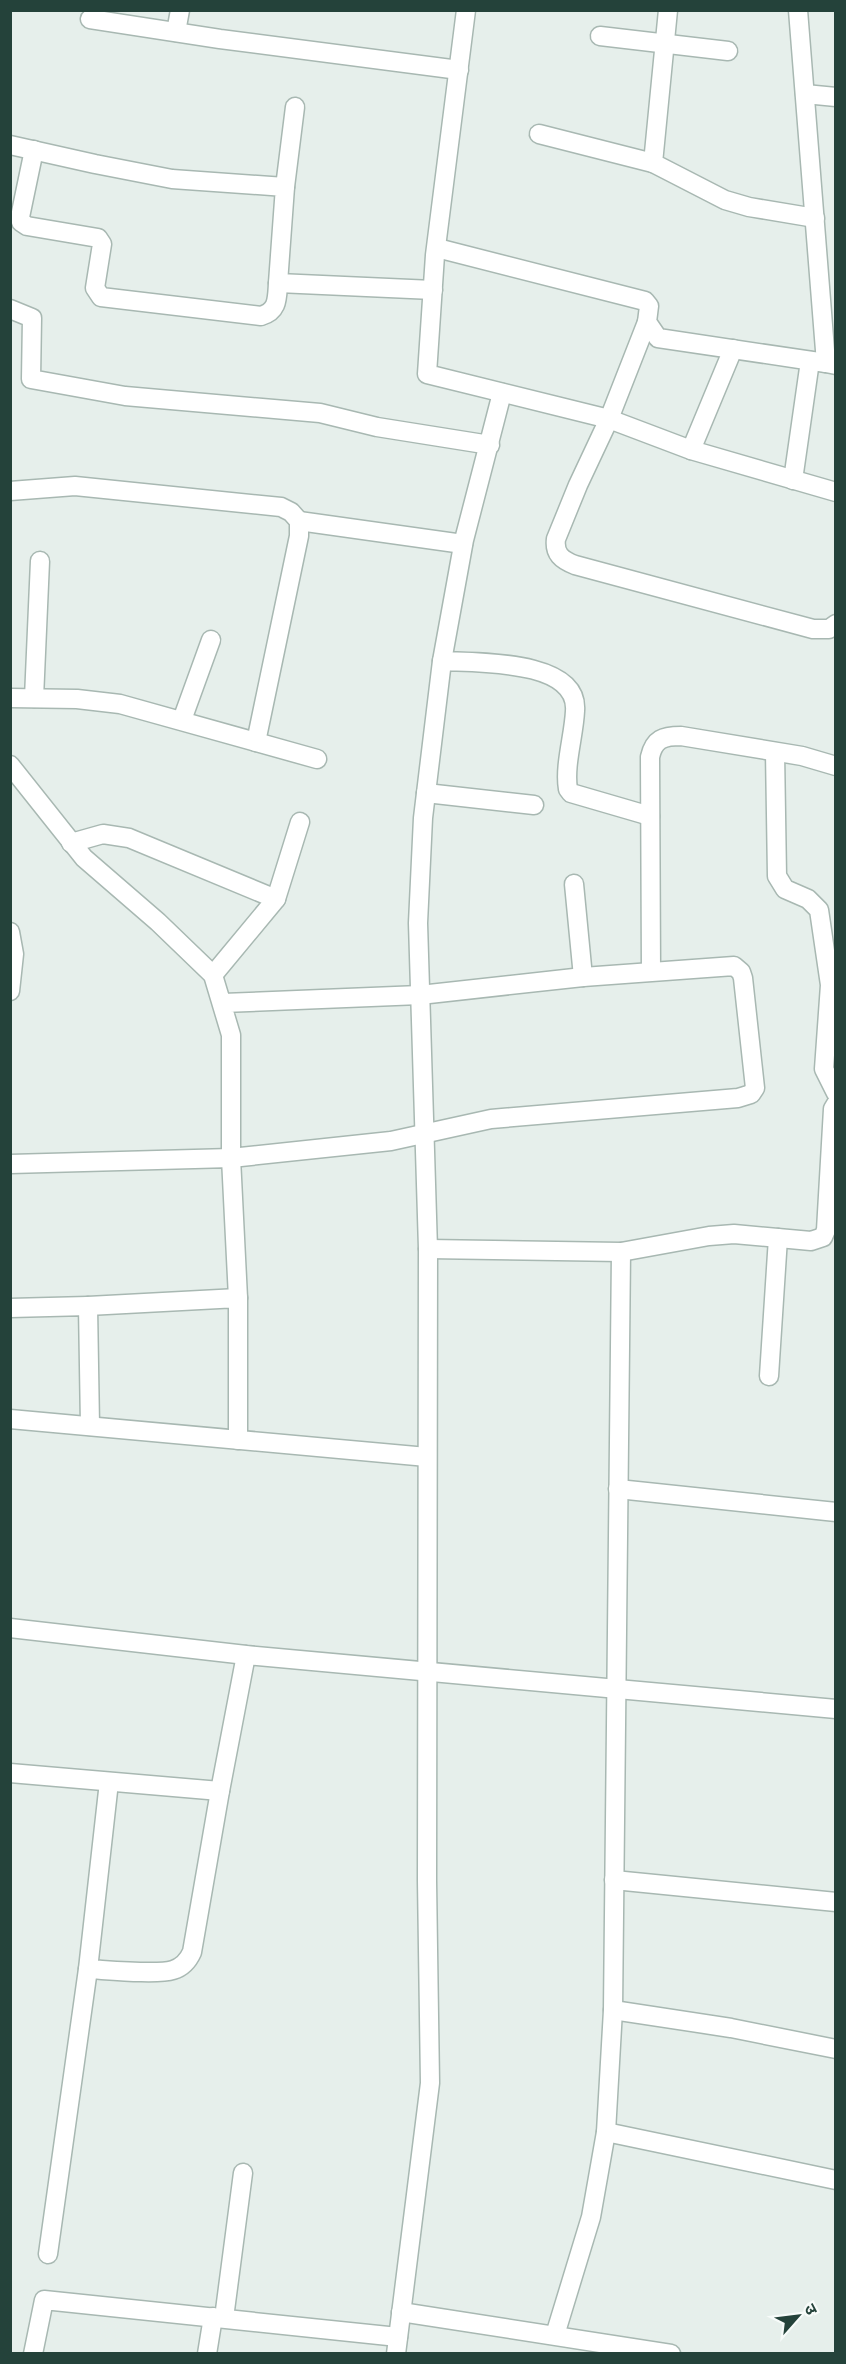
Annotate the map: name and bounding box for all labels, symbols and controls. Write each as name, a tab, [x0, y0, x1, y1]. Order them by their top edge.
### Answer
north arrow	[768, 2286, 828, 2346]
text: उ	[800, 2301, 822, 2318]

